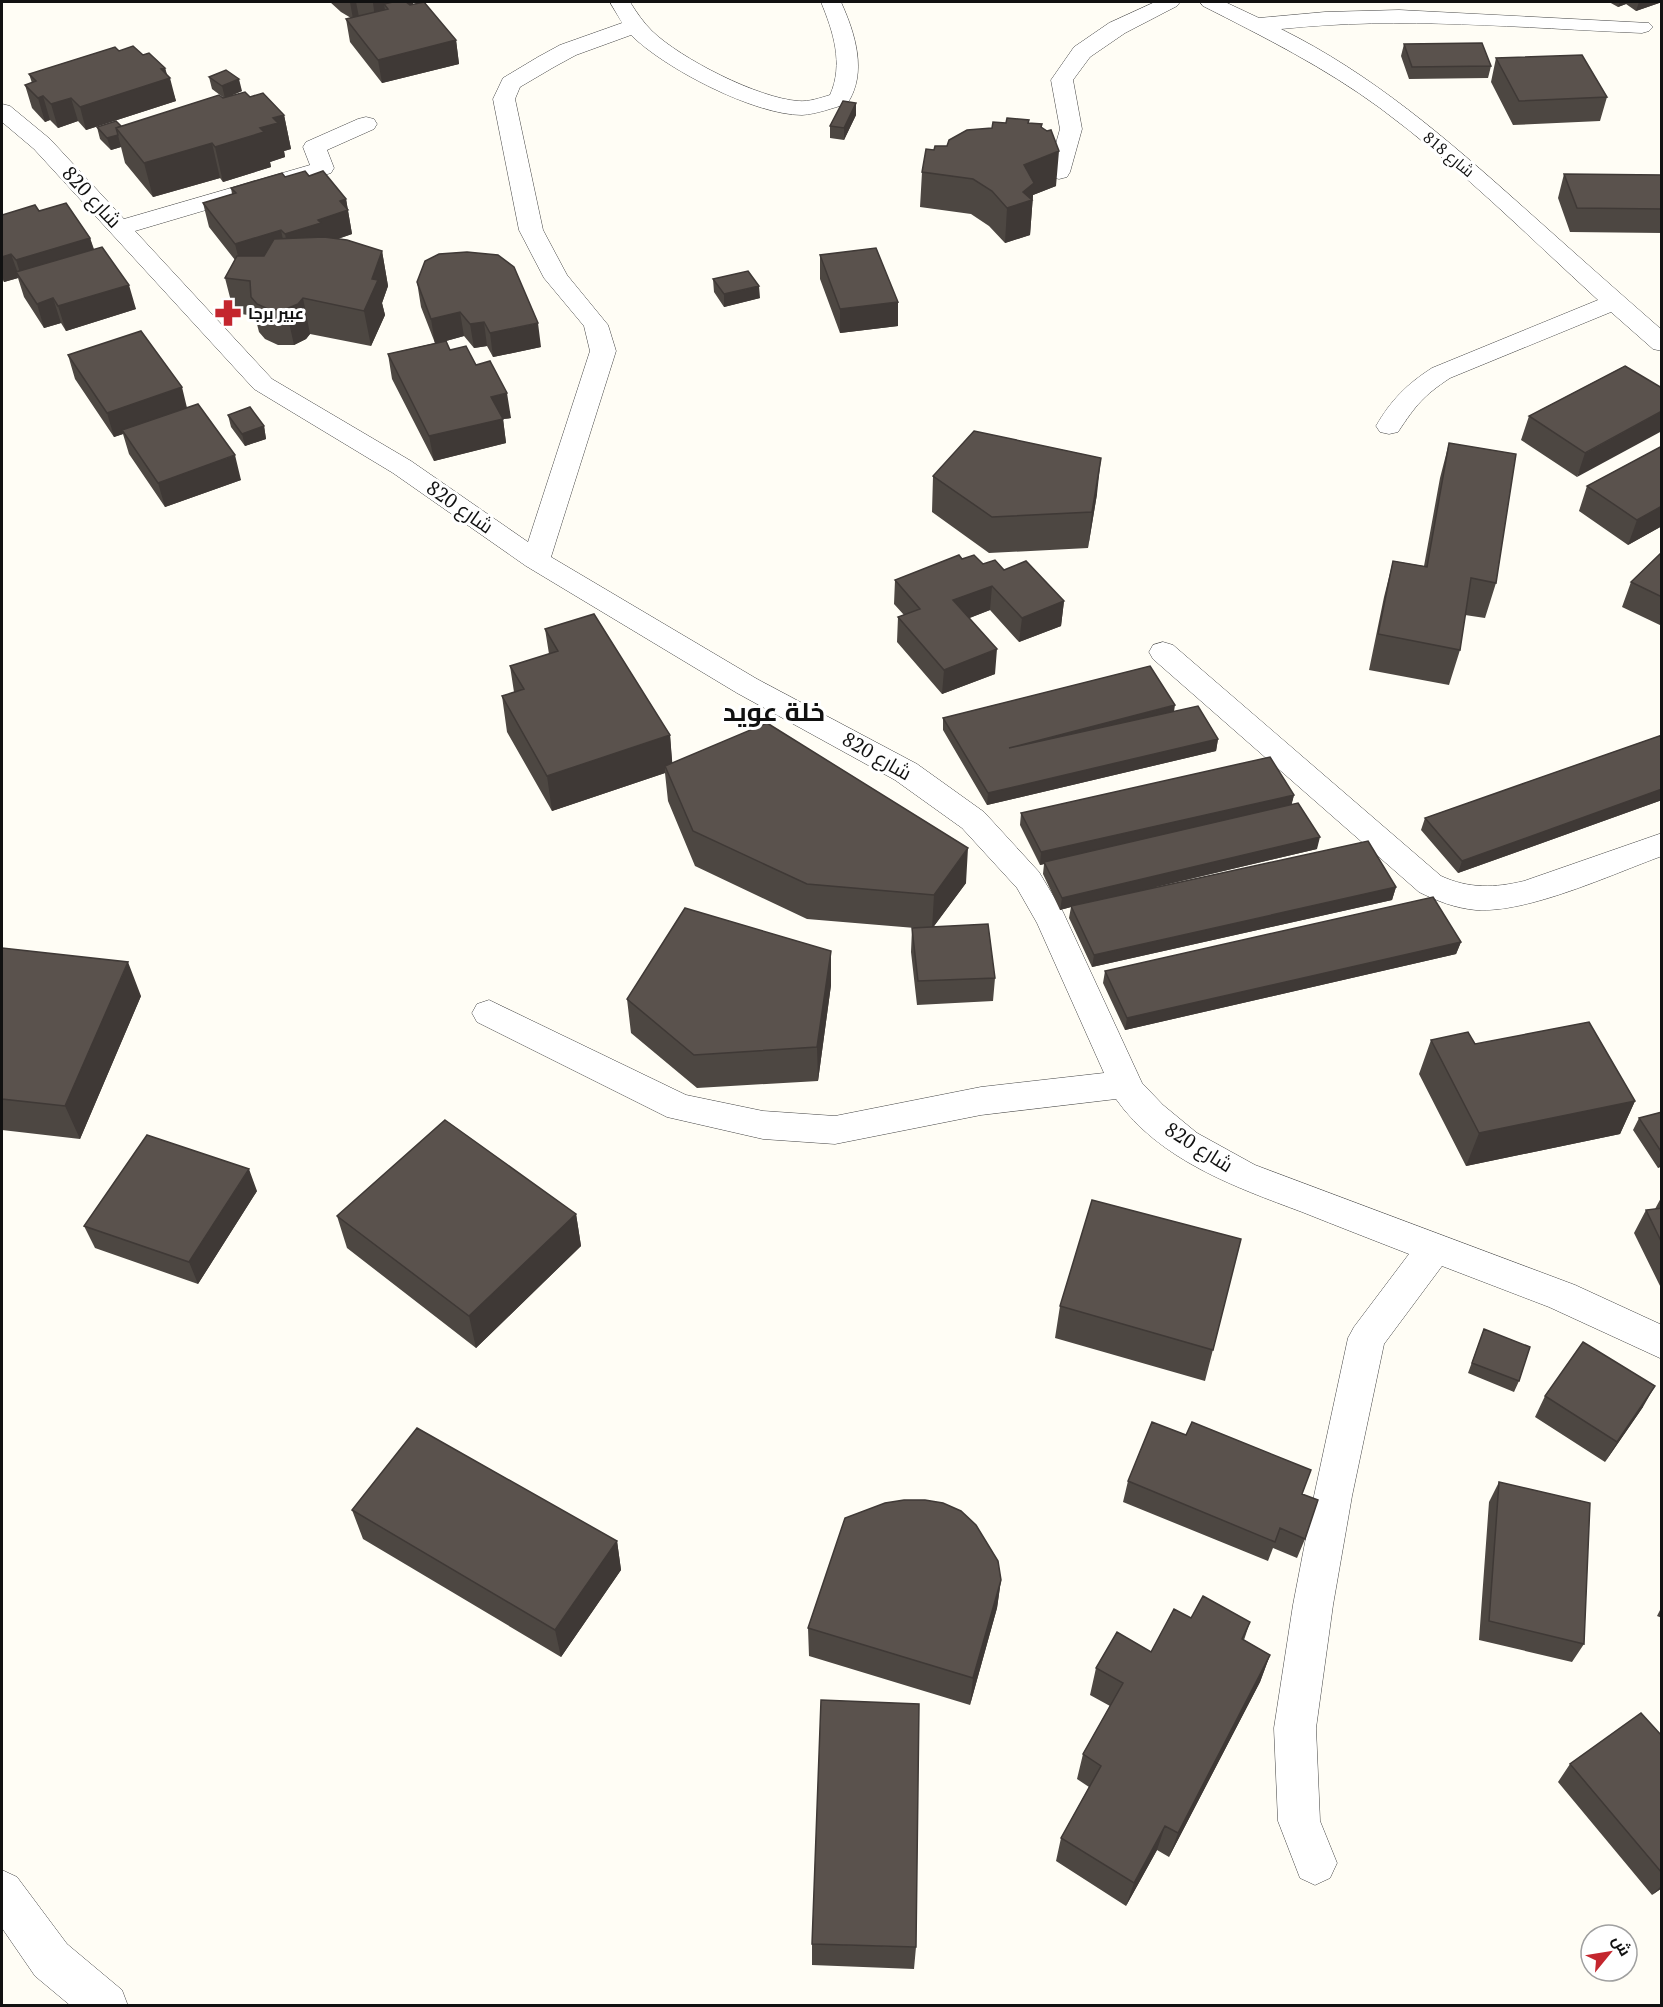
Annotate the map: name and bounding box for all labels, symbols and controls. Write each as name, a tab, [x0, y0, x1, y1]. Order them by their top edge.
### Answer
street label: شارع 818	[1418, 126, 1479, 183]
street label: شارع 820	[56, 160, 128, 234]
pharmacy icon: عبير برجا	[213, 298, 243, 328]
place label: عبير برجا	[248, 302, 304, 324]
street label: شارع 820	[421, 474, 499, 540]
district label: خلة عويد	[723, 694, 825, 728]
street label: شارع 820	[837, 725, 917, 787]
street label: شارع 820	[1160, 1115, 1238, 1179]
north arrow	[1579, 1923, 1639, 1983]
text: ش	[1607, 1931, 1637, 1960]

